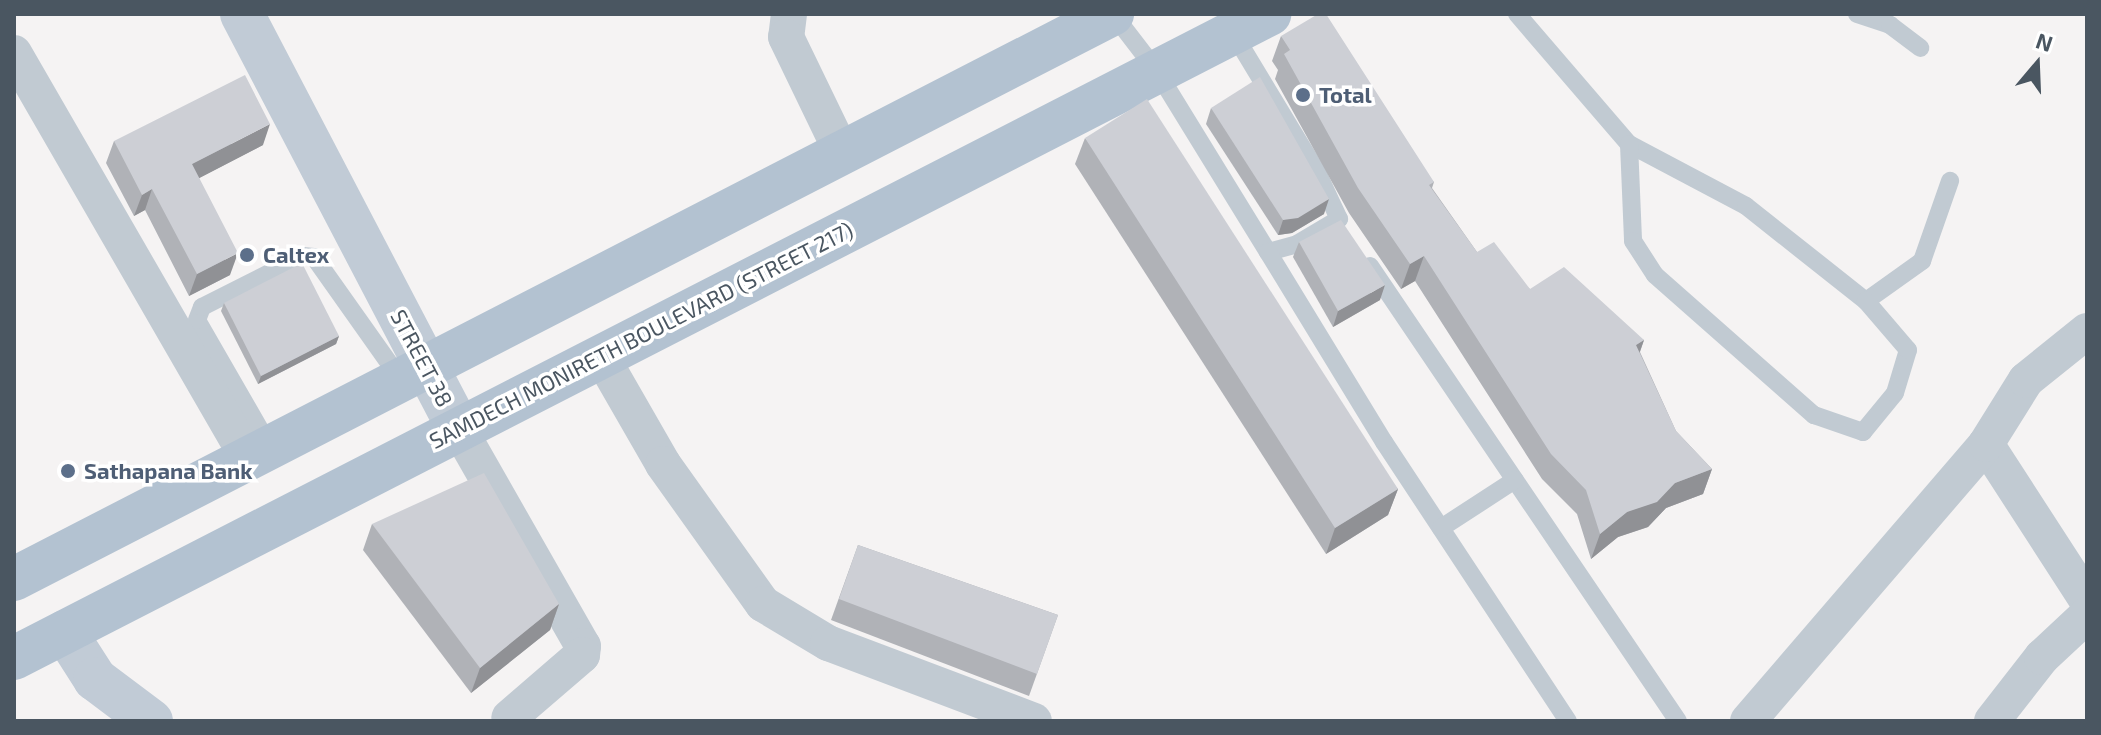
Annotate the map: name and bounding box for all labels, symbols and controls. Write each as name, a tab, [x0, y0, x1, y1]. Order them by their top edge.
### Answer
north arrow	[1997, 24, 2077, 104]
text: N	[2033, 26, 2057, 56]
place label: Total	[1319, 82, 1372, 108]
marker: Total	[1294, 86, 1312, 104]
street label: SAMDECH MONIRETH BOULEVARD (STREET 217)	[425, 216, 857, 454]
place label: Caltex	[263, 242, 329, 268]
marker: Caltex	[238, 246, 256, 264]
street label: STREET 38	[385, 305, 459, 411]
place label: Sathapana Bank	[84, 458, 253, 484]
marker: Sathapana Bank	[59, 462, 77, 480]

